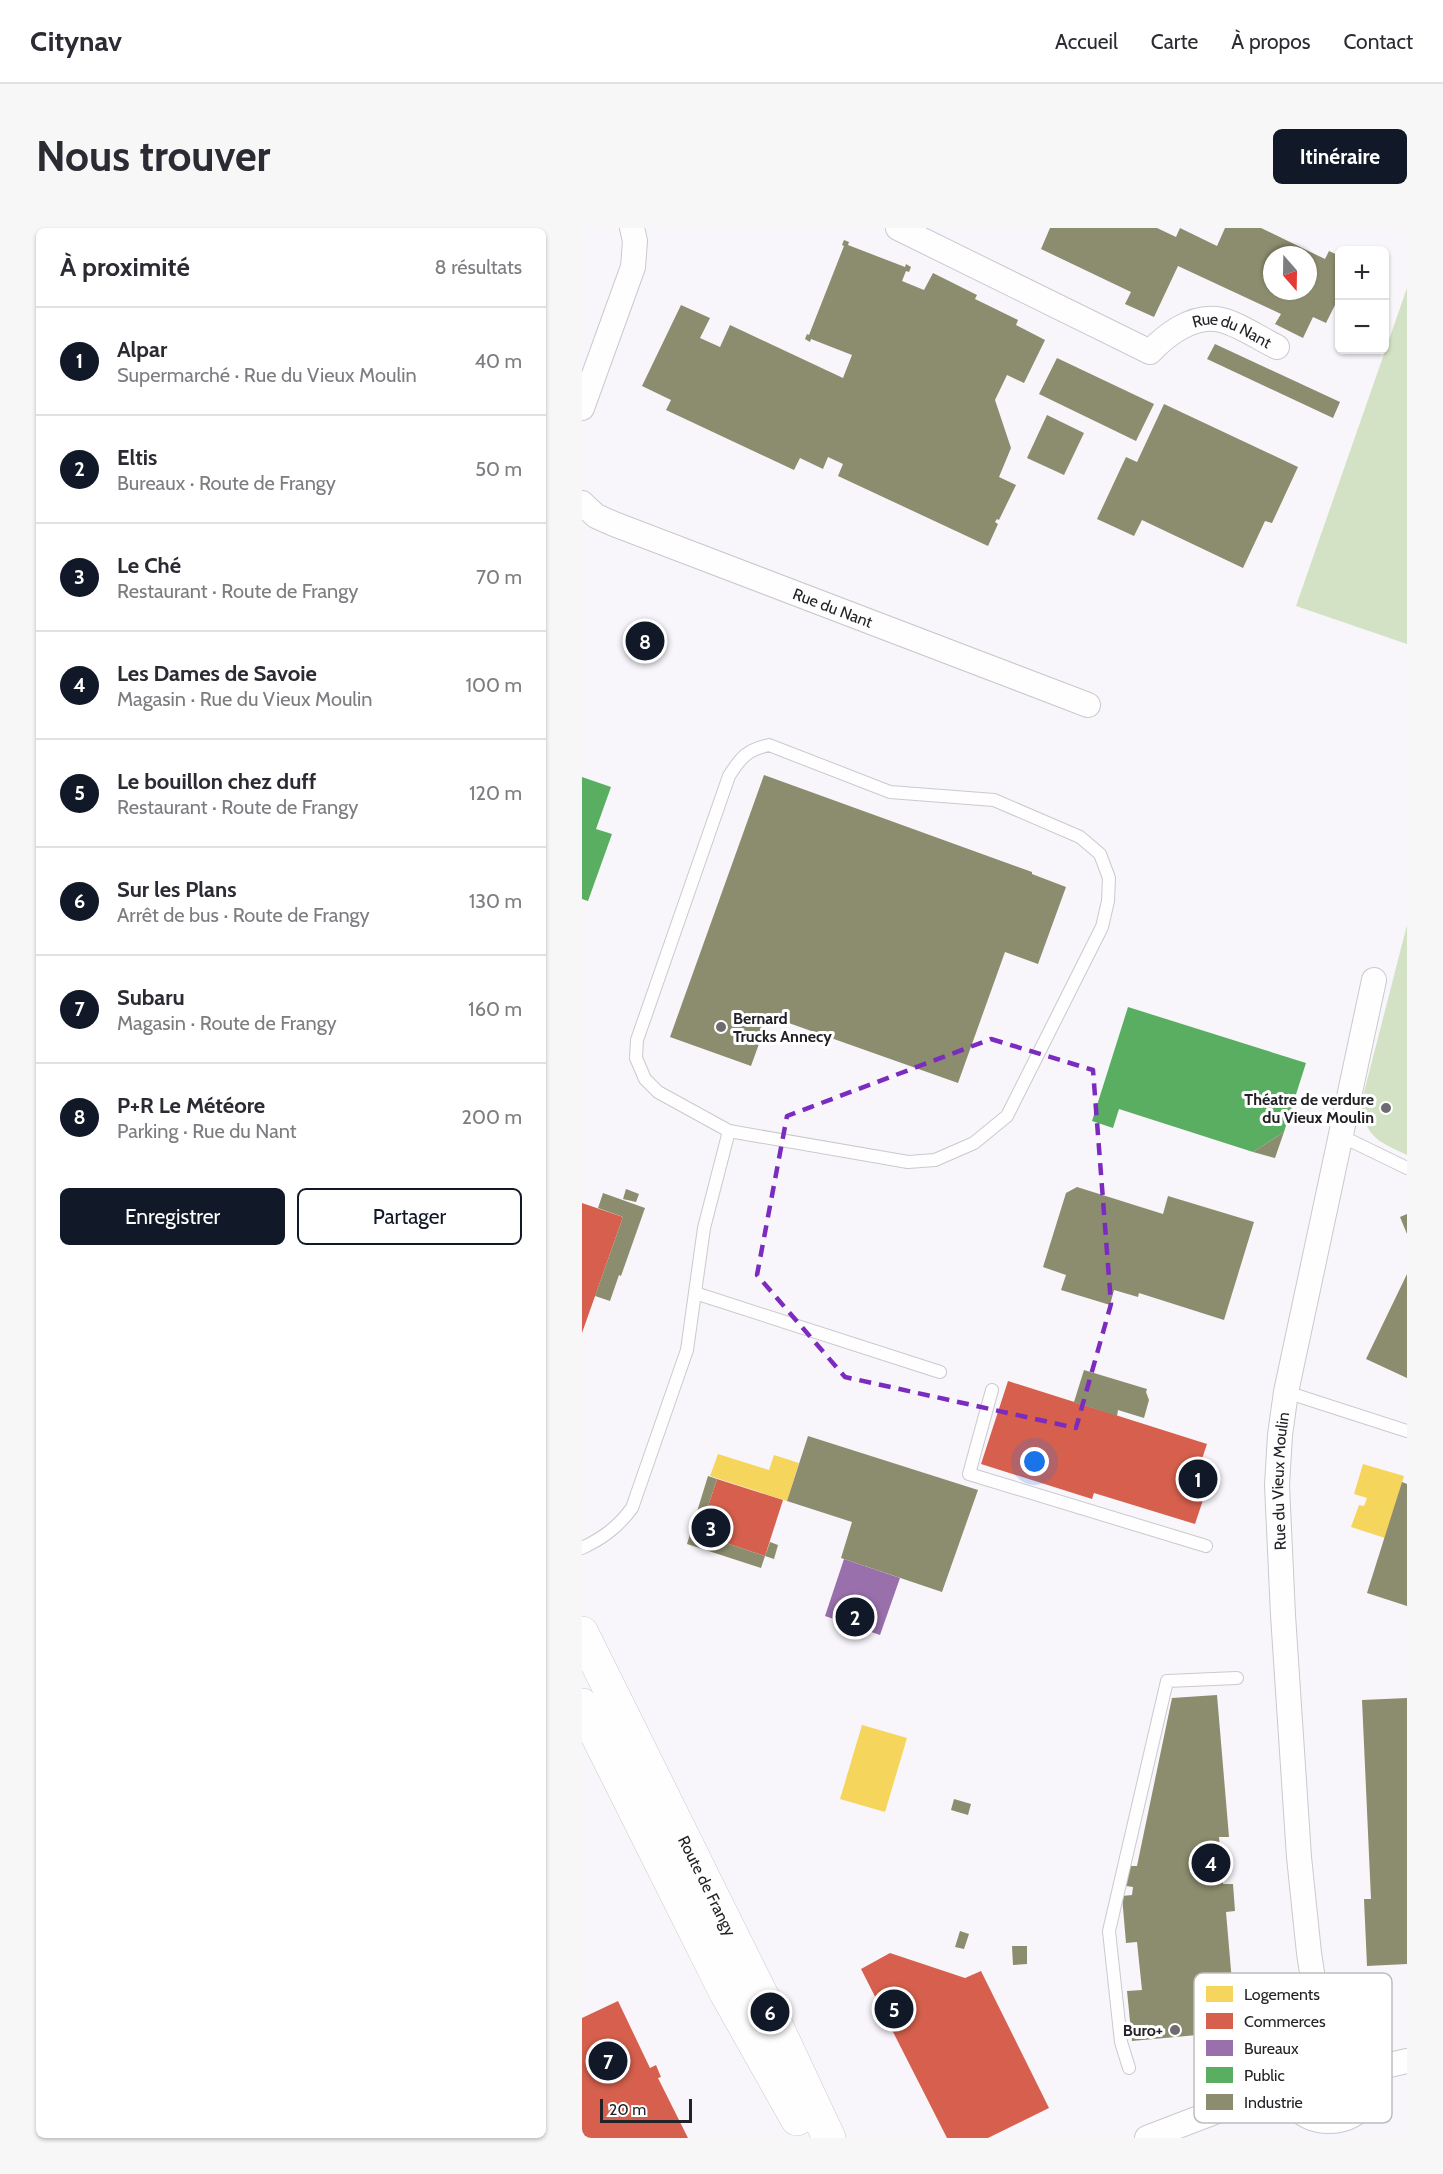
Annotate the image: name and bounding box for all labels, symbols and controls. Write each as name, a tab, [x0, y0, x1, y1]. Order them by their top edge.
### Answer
text: Citynav	[30, 24, 122, 58]
text: Accueil	[1055, 29, 1118, 54]
text: Carte	[1151, 29, 1198, 54]
text: À propos	[1231, 29, 1310, 54]
text: Contact	[1343, 29, 1413, 54]
button: Itinéraire	[1273, 129, 1407, 184]
text: Nous trouver	[36, 130, 270, 182]
north arrow	[1263, 246, 1317, 300]
map controls	[1335, 246, 1389, 354]
button: +	[1335, 246, 1389, 300]
text: À proximité	[60, 251, 190, 283]
text: 8 résultats	[435, 255, 522, 279]
button: −	[1335, 300, 1389, 354]
street label: Rue du Nant	[1190, 309, 1275, 352]
text: Alpar	[117, 336, 167, 363]
text: 1	[76, 349, 83, 373]
text: 40 m	[474, 349, 522, 373]
text: Supermarché · Rue du Vieux Moulin	[117, 363, 417, 387]
text: Eltis	[117, 444, 157, 471]
text: 2	[74, 457, 85, 481]
text: 50 m	[475, 457, 522, 481]
text: Bureaux · Route de Frangy	[117, 471, 336, 495]
text: Le Ché	[117, 552, 181, 579]
text: 3	[74, 565, 85, 589]
text: 70 m	[476, 565, 522, 589]
text: Restaurant · Route de Frangy	[117, 579, 358, 603]
street label: Rue du Nant	[790, 584, 876, 632]
pin: 8	[626, 618, 664, 664]
text: Les Dames de Savoie	[117, 660, 317, 687]
text: 4	[73, 673, 86, 697]
text: 100 m	[466, 673, 522, 697]
text: Magasin · Rue du Vieux Moulin	[117, 687, 373, 711]
text: Le bouillon chez duff	[117, 768, 316, 795]
text: 5	[74, 781, 85, 805]
text: 120 m	[469, 781, 522, 805]
text: Restaurant · Route de Frangy	[117, 795, 358, 819]
text: Sur les Plans	[117, 876, 236, 903]
text: 6	[74, 889, 85, 913]
text: 130 m	[469, 889, 522, 913]
text: Arrêt de bus · Route de Frangy	[117, 903, 370, 927]
text: Subaru	[117, 984, 185, 1011]
text: 7	[74, 997, 85, 1021]
text: 160 m	[468, 997, 522, 1021]
place label: Bernard Trucks Annecy	[733, 1009, 832, 1046]
text: Magasin · Route de Frangy	[117, 1011, 337, 1035]
marker: Bernard Trucks Annecy	[714, 1020, 728, 1034]
place label: Théatre de verdure du Vieux Moulin	[1244, 1090, 1374, 1127]
text: P+R Le Météore	[117, 1092, 265, 1119]
marker: Théatre de verdure du Vieux Moulin	[1379, 1101, 1393, 1115]
text: 8	[73, 1105, 86, 1129]
text: 200 m	[462, 1105, 522, 1129]
text: Parking · Rue du Nant	[117, 1119, 297, 1143]
button: Enregistrer	[60, 1188, 285, 1245]
button: Partager	[297, 1188, 522, 1245]
street label: Rue du Vieux Moulin	[1267, 1411, 1293, 1551]
your location	[1020, 1447, 1049, 1476]
pin: 1	[1178, 1456, 1218, 1502]
pin: 3	[692, 1506, 730, 1550]
pin: 2	[836, 1594, 874, 1640]
street label: Route de Frangy	[674, 1832, 740, 1939]
pin: 4	[1192, 1840, 1230, 1886]
legend	[1194, 1973, 1392, 2123]
text: Logements	[1244, 1985, 1320, 2004]
pin: 5	[874, 1986, 914, 2032]
pin: 6	[750, 1990, 789, 2034]
text: Commerces	[1244, 2012, 1326, 2031]
place label: Buro+	[1123, 2021, 1163, 2040]
marker: Buro+	[1168, 2023, 1182, 2037]
pin: 7	[588, 2038, 628, 2084]
text: Bureaux	[1244, 2039, 1299, 2058]
text: Public	[1244, 2066, 1285, 2085]
text: Industrie	[1244, 2093, 1303, 2112]
scale bar	[600, 2096, 692, 2124]
text: 20 m	[609, 2100, 646, 2119]

